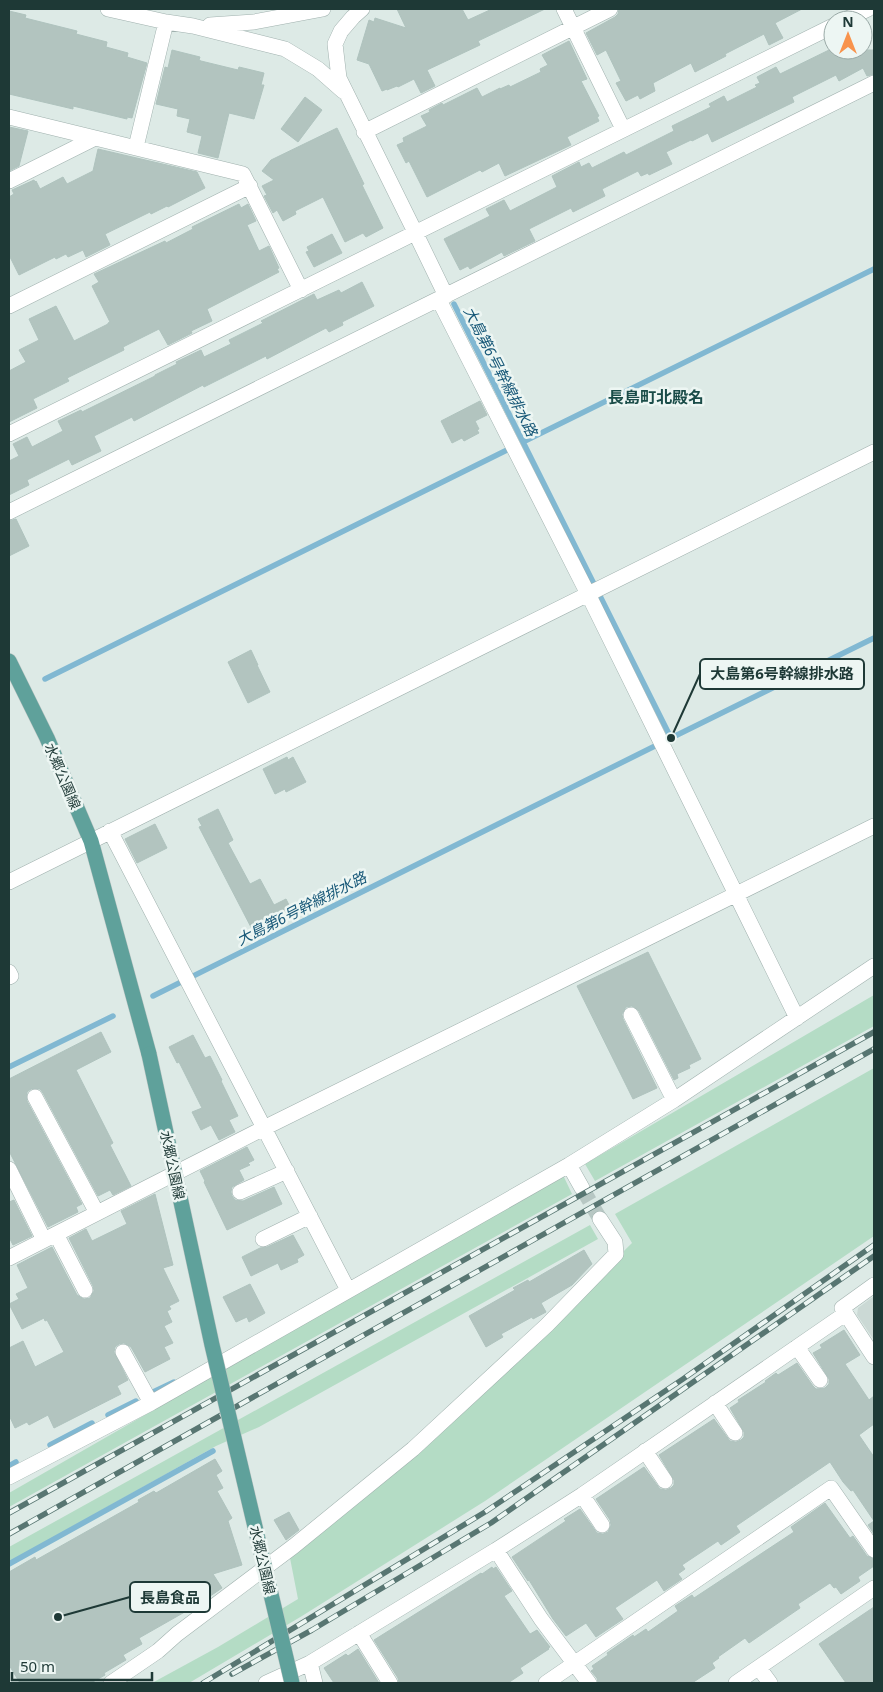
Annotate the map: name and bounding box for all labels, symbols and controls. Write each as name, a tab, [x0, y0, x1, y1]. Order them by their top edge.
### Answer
north arrow	[823, 10, 873, 60]
text: N	[842, 12, 854, 31]
water label: 大島第6号幹線排水路	[460, 303, 543, 441]
district label: 長島町北殿名	[608, 386, 704, 408]
callout: 大島第6号幹線排水路	[700, 659, 864, 689]
text: 大島第6号幹線排水路	[710, 663, 854, 683]
street label: 水郷公園線	[41, 740, 85, 812]
water label: 大島第6号幹線排水路	[233, 866, 371, 949]
street label: 水郷公園線	[156, 1129, 190, 1201]
street label: 水郷公園線	[246, 1524, 280, 1596]
callout: 長島食品	[130, 1582, 210, 1612]
text: 長島食品	[140, 1587, 200, 1607]
scale bar	[12, 1650, 152, 1682]
text: 50 m	[20, 1656, 55, 1676]

